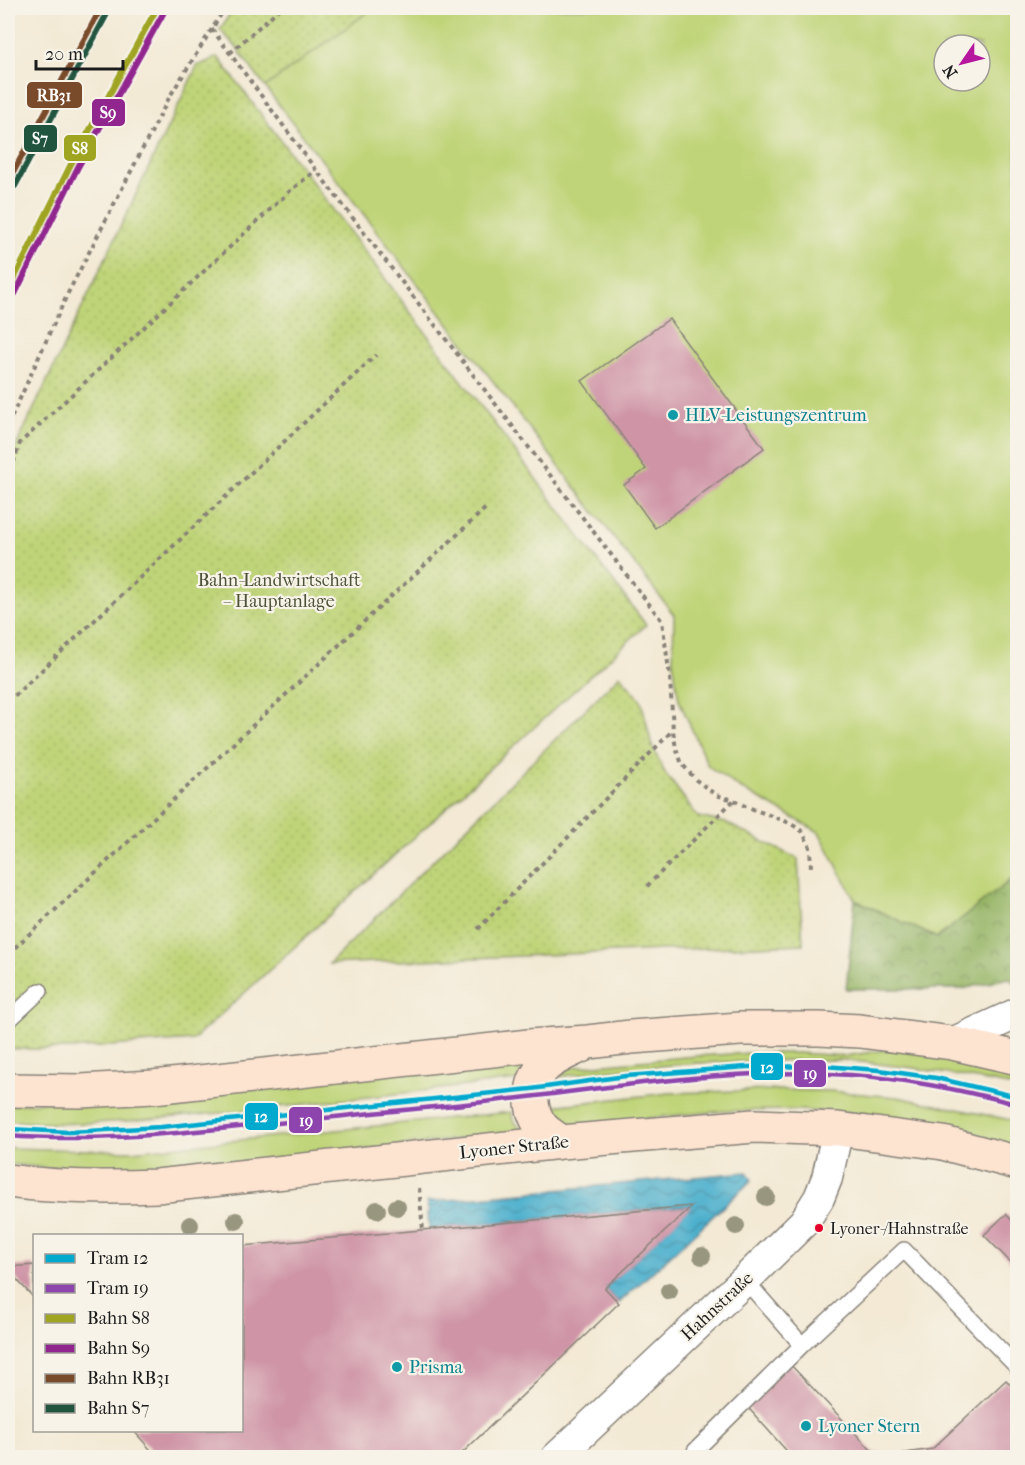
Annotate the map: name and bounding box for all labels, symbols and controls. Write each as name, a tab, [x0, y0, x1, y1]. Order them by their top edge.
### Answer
scale bar	[36, 33, 123, 71]
north arrow	[932, 33, 992, 93]
text: 20 m	[45, 44, 83, 65]
text: N	[938, 60, 961, 82]
line badge: RB31	[26, 81, 83, 109]
text: RB31	[37, 86, 71, 106]
line badge: S9	[91, 98, 126, 127]
text: S9	[100, 103, 116, 123]
line badge: S7	[23, 124, 58, 153]
text: S7	[32, 129, 48, 148]
line badge: S8	[63, 134, 97, 162]
text: S8	[72, 139, 88, 158]
place label: HLV-Leistungszentrum	[685, 405, 867, 426]
marker: HLV-Leistungszentrum	[666, 408, 680, 422]
park label: Bahn-Landwirtschaft – Hauptanlage	[198, 570, 361, 612]
line badge: 12	[750, 1052, 784, 1081]
text: 12	[760, 1058, 774, 1077]
line badge: 19	[793, 1059, 827, 1088]
text: 19	[803, 1064, 817, 1084]
line badge: 12	[244, 1102, 279, 1131]
line badge: 19	[288, 1106, 323, 1134]
text: 12	[254, 1107, 268, 1126]
text: 19	[299, 1111, 313, 1131]
street label: Lyoner Straße	[458, 1131, 570, 1164]
place label: Lyoner-/Hahnstraße	[830, 1219, 968, 1238]
marker: Lyoner-/Hahnstraße	[813, 1222, 825, 1234]
legend	[33, 1234, 243, 1432]
text: Tram 12	[87, 1248, 148, 1269]
street label: Hahnstraße	[677, 1268, 758, 1345]
text: Tram 19	[87, 1278, 149, 1299]
text: Bahn S8	[87, 1308, 150, 1329]
text: Bahn S9	[87, 1338, 150, 1359]
place label: Prisma	[409, 1357, 463, 1378]
marker: Prisma	[390, 1360, 404, 1374]
text: Bahn RB31	[87, 1368, 170, 1389]
text: Bahn S7	[87, 1398, 150, 1419]
place label: Lyoner Stern	[818, 1416, 921, 1437]
marker: Lyoner Stern	[799, 1419, 813, 1433]

